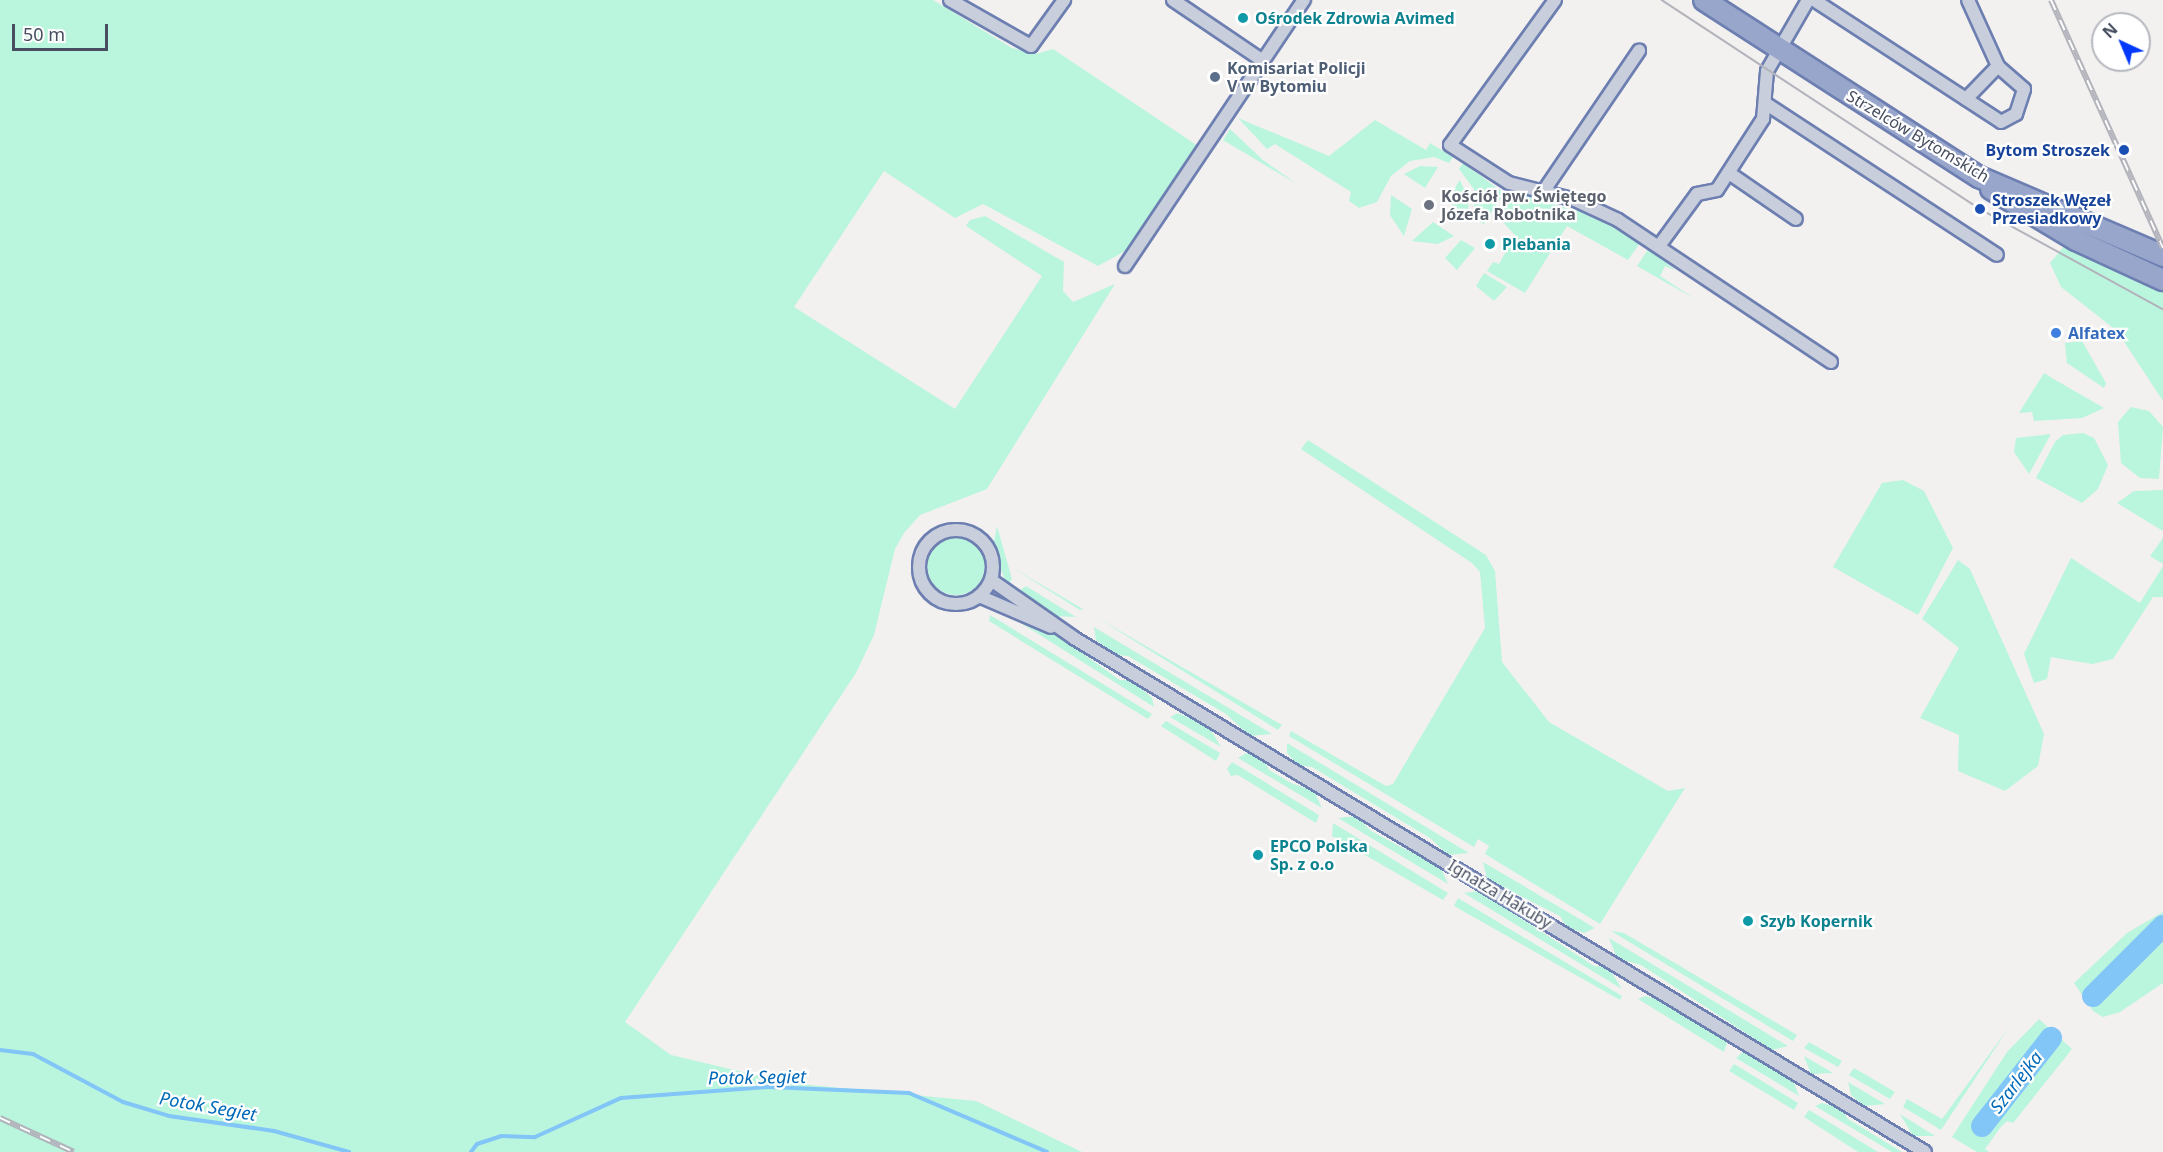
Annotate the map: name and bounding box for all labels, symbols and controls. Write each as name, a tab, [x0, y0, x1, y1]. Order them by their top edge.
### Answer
place label: Ośrodek Zdrowia Avimed	[1255, 8, 1455, 28]
marker: Ośrodek Zdrowia Avimed	[1236, 11, 1250, 25]
scale bar	[15, 12, 111, 50]
north arrow	[2091, 12, 2151, 72]
text: N	[2098, 18, 2122, 43]
text: 50 m	[23, 22, 65, 46]
place label: Komisariat Policji V w Bytomiu	[1227, 58, 1366, 96]
marker: Komisariat Policji V w Bytomiu	[1208, 70, 1222, 84]
street label: Strzelców Bytomskich	[1843, 86, 1993, 186]
place label: Bytom Stroszek	[1986, 140, 2110, 160]
marker: Bytom Stroszek	[2115, 141, 2133, 159]
place label: Kościół pw. Świętego Józefa Robotnika	[1441, 186, 1607, 224]
place label: Stroszek Węzeł Przesiadkowy	[1992, 190, 2111, 228]
marker: Kościół pw. Świętego Józefa Robotnika	[1422, 198, 1436, 212]
marker: Stroszek Węzeł Przesiadkowy	[1973, 202, 1987, 216]
place label: Plebania	[1502, 234, 1571, 254]
marker: Plebania	[1483, 237, 1497, 251]
place label: Alfatex	[2068, 323, 2125, 343]
marker: Alfatex	[2049, 326, 2063, 340]
place label: EPCO Polska Sp. z o.o	[1270, 836, 1368, 874]
marker: EPCO Polska Sp. z o.o	[1251, 848, 1265, 862]
street label: Ignatza Hakuby	[1445, 856, 1555, 932]
place label: Szyb Kopernik	[1760, 911, 1873, 931]
marker: Szyb Kopernik	[1741, 914, 1755, 928]
water label: Szarlejka	[1985, 1047, 2047, 1117]
water label: Potok Segiet	[708, 1065, 806, 1089]
water label: Potok Segiet	[158, 1087, 258, 1125]

